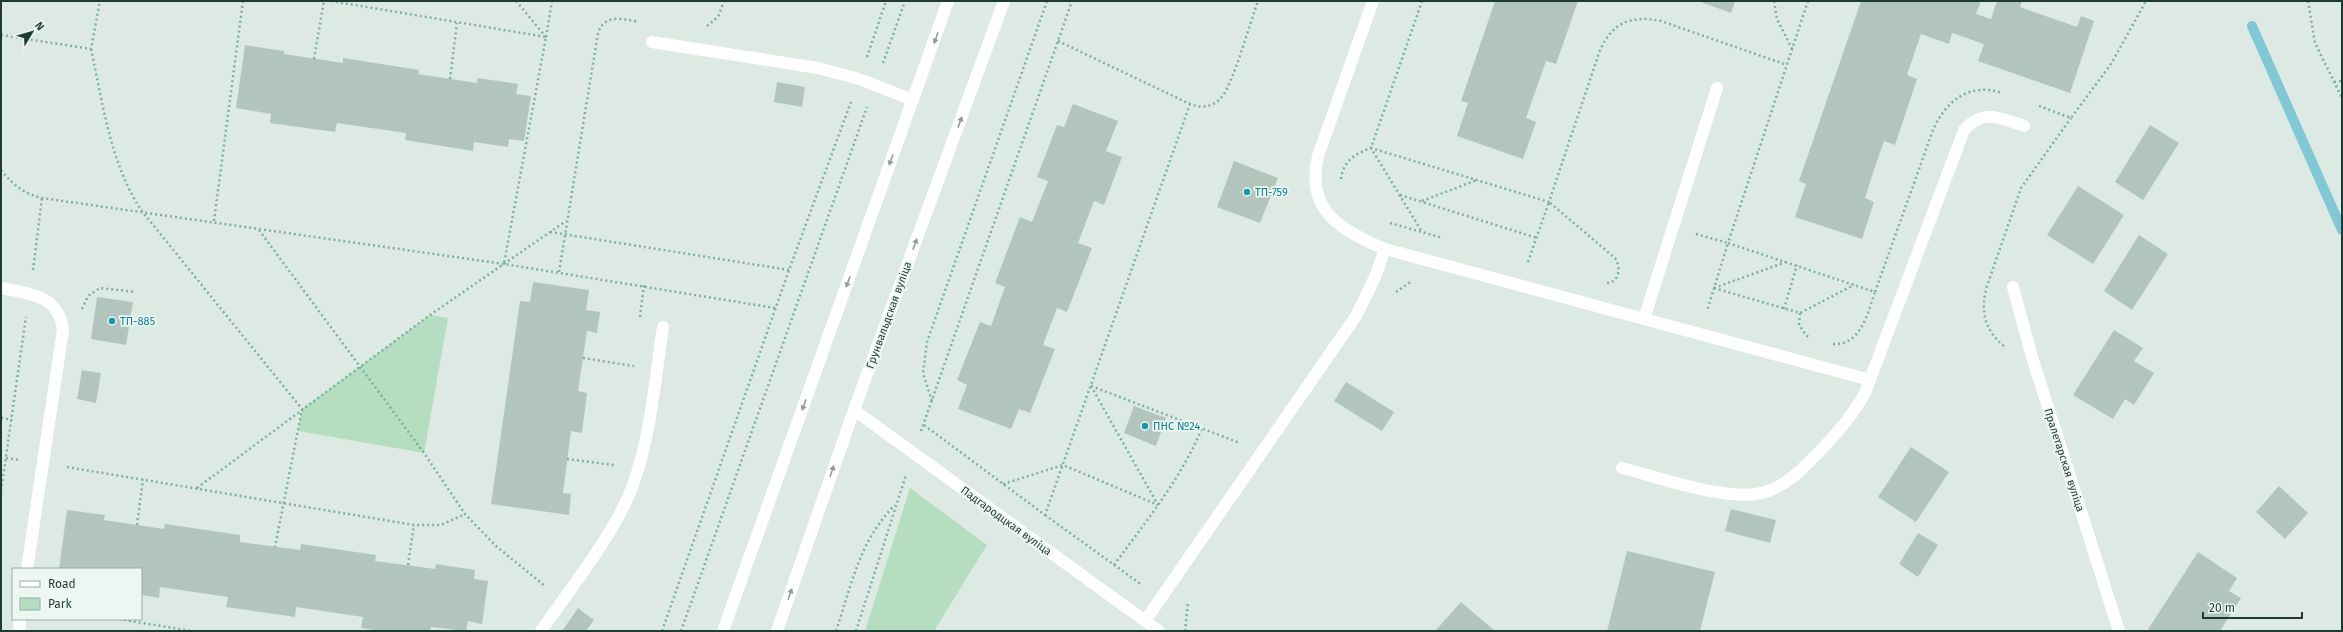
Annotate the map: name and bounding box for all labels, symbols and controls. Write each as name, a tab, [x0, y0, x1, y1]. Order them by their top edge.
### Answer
north arrow	[12, 12, 52, 52]
text: N	[32, 19, 47, 33]
one-way arrow	[932, 32, 938, 44]
one-way arrow	[957, 115, 963, 127]
one-way arrow	[888, 155, 894, 167]
place label: ТП-759	[1255, 186, 1288, 199]
marker: ТП-759	[1242, 187, 1252, 197]
one-way arrow	[912, 237, 918, 249]
street label: Грунвальдская вуліца	[864, 260, 914, 370]
one-way arrow	[844, 277, 850, 289]
place label: ТП-885	[120, 315, 156, 328]
marker: ТП-885	[107, 316, 117, 326]
one-way arrow	[800, 399, 806, 411]
street label: Пралетарская вуліца	[2041, 407, 2087, 513]
place label: ПНС №24	[1153, 420, 1200, 433]
marker: ПНС №24	[1140, 421, 1150, 431]
one-way arrow	[830, 465, 836, 477]
street label: Падгародцкая вуліца	[958, 484, 1054, 558]
legend	[12, 568, 142, 620]
text: Road	[48, 577, 76, 591]
one-way arrow	[787, 588, 793, 600]
scale bar	[2203, 594, 2302, 620]
text: Park	[48, 597, 72, 611]
text: 20 m	[2209, 601, 2235, 615]

